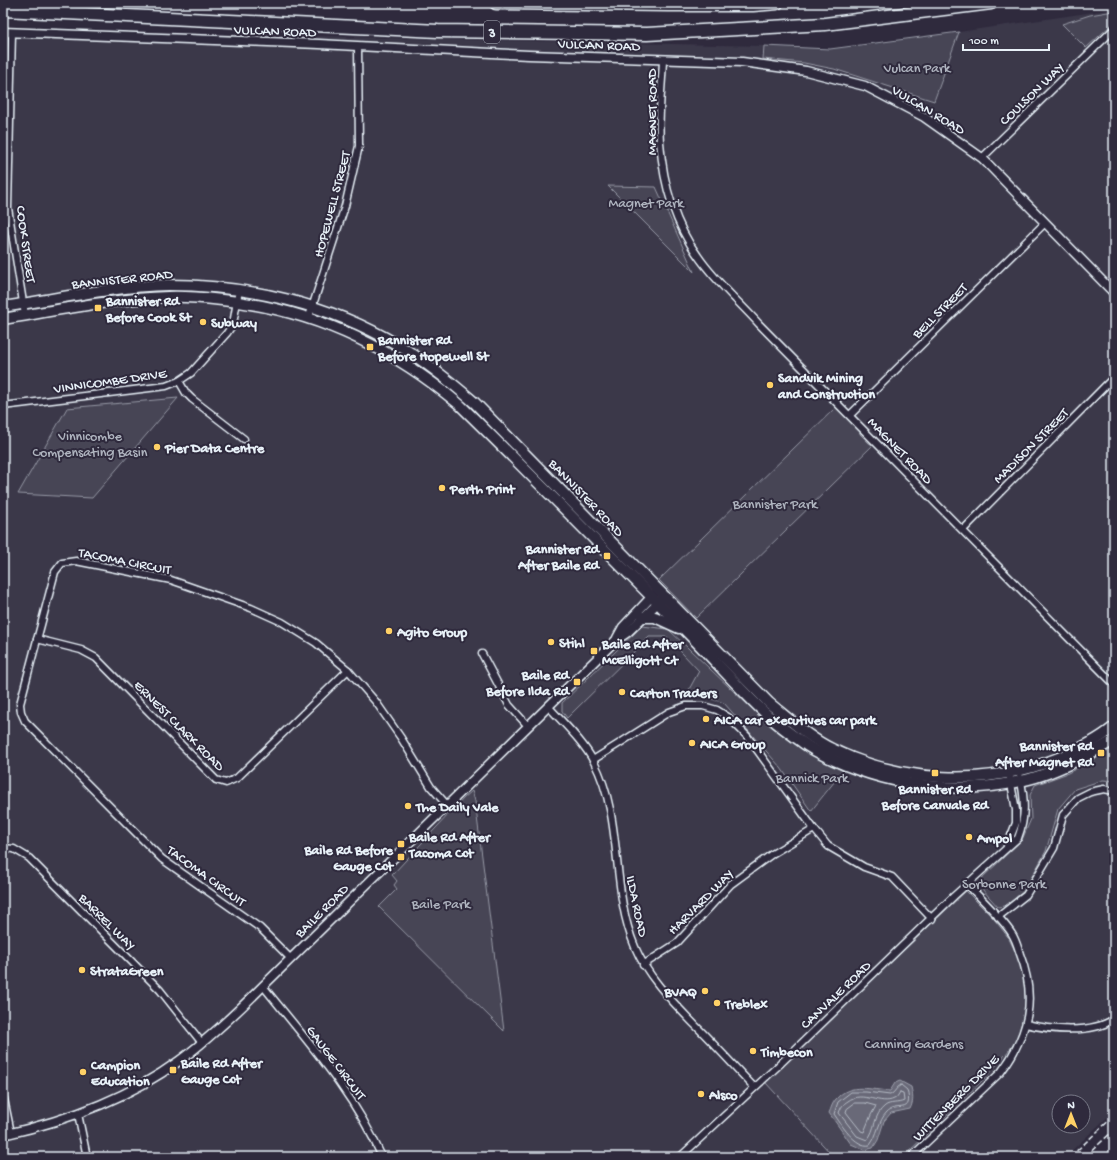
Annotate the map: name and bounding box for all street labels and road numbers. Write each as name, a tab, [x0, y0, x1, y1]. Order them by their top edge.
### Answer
road number: 3	[484, 21, 500, 43]
street label: VULCAN ROAD	[232, 23, 317, 42]
street label: VULCAN ROAD	[556, 37, 641, 56]
street label: COULSON WAY	[997, 60, 1069, 130]
street label: MAGNET ROAD	[645, 68, 662, 155]
street label: VULCAN ROAD	[887, 82, 968, 140]
street label: HOPEWELL STREET	[311, 149, 356, 260]
street label: COOK STREET	[11, 205, 38, 285]
street label: BANNISTER ROAD	[70, 267, 174, 294]
street label: BELL STREET	[909, 280, 972, 344]
street label: VINNICOMBE DRIVE	[52, 366, 169, 399]
street label: MADISON STREET	[990, 405, 1074, 488]
street label: MAGNET ROAD	[863, 415, 936, 489]
street label: BANNISTER ROAD	[543, 456, 627, 542]
street label: TACOMA CIRCUIT	[76, 545, 173, 580]
street label: ERNEST CLARK ROAD	[129, 678, 228, 776]
street label: TACOMA CIRCUIT	[162, 842, 249, 912]
street label: HARVARD WAY	[665, 866, 738, 939]
street label: ILDA ROAD	[621, 874, 651, 940]
street label: BAILE ROAD	[292, 881, 354, 943]
street label: BARREL WAY	[73, 890, 138, 955]
street label: CANVALE ROAD	[798, 957, 876, 1034]
street label: GAUGE CIRCUIT	[302, 1023, 369, 1105]
street label: WITTENBERG DRIVE	[910, 1051, 1005, 1146]

